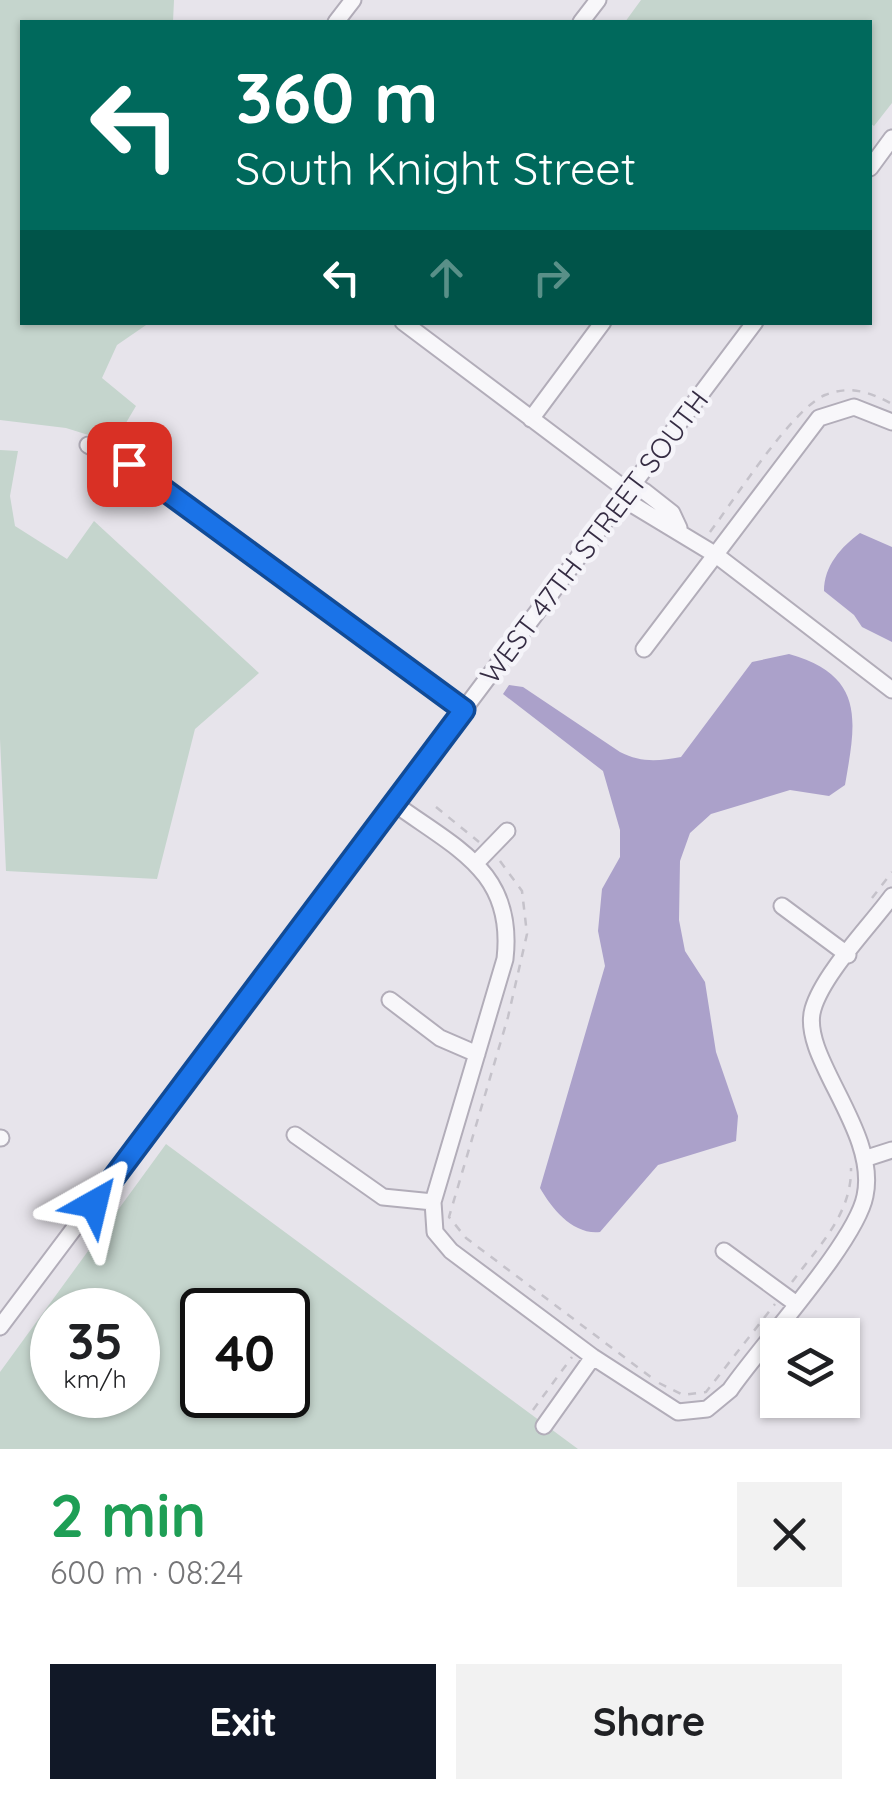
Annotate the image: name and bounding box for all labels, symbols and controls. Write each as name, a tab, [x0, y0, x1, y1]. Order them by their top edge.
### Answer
text: 360 m	[235, 53, 438, 141]
icon: left	[70, 60, 200, 190]
text: South Knight Street	[235, 140, 636, 196]
icon: left	[314, 250, 369, 305]
icon: ahead	[419, 250, 474, 305]
icon: right	[524, 250, 579, 305]
street label: WEST 47TH STREET SOUTH	[472, 383, 715, 690]
pin	[87, 422, 172, 507]
icon: arrive	[102, 437, 157, 492]
position arrow	[42, 1152, 146, 1256]
speed limit sign: 40	[180, 1288, 310, 1418]
text: 35	[67, 1309, 123, 1372]
map controls	[760, 1318, 860, 1418]
button: layers	[760, 1318, 860, 1418]
text: km/h	[63, 1363, 127, 1394]
text: 2 min	[50, 1477, 206, 1552]
button: close	[737, 1482, 842, 1587]
text: 600 m · 08:24	[50, 1552, 243, 1592]
button: Exit	[50, 1664, 436, 1779]
button: Share	[456, 1664, 842, 1779]

